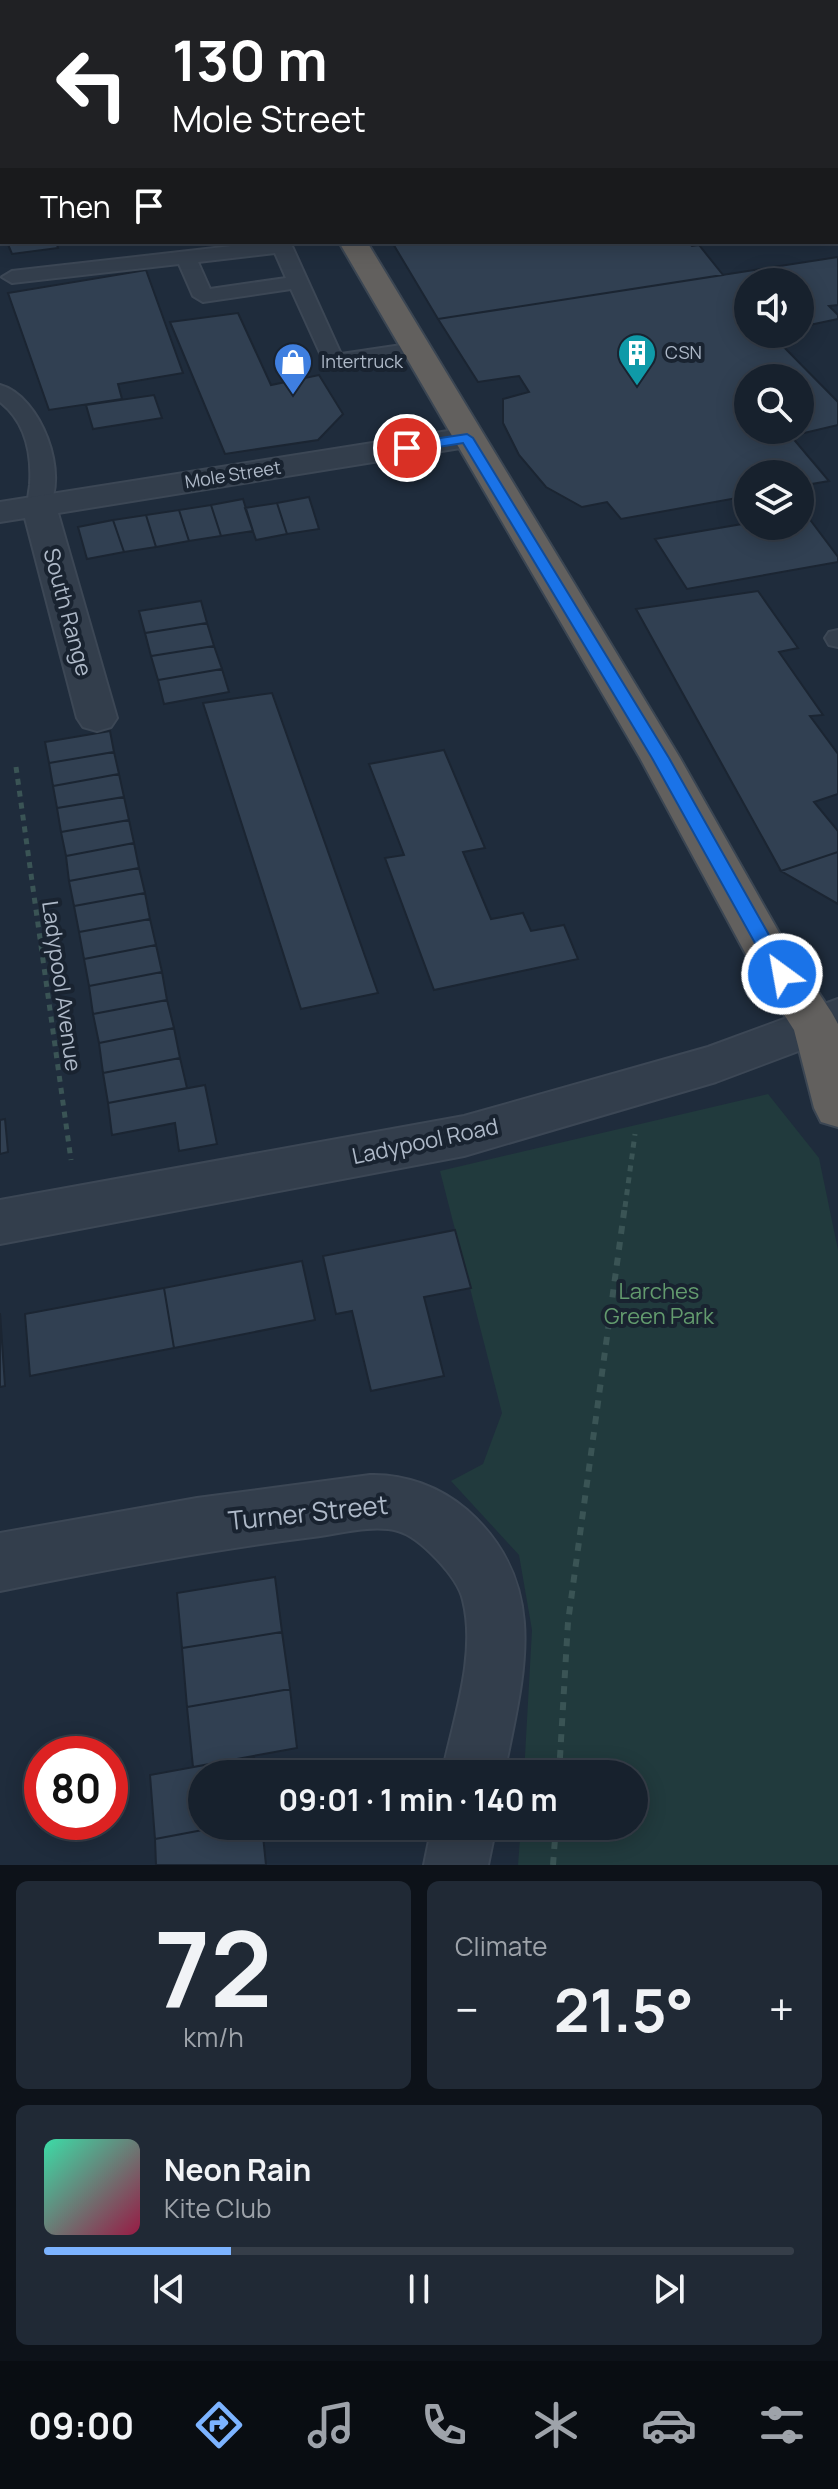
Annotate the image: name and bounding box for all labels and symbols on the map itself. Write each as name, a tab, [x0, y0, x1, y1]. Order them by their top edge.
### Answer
building icon: CSN	[616, 332, 658, 387]
place label: CSN	[665, 340, 702, 364]
shop icon: Intertruck	[272, 341, 314, 396]
place label: Intertruck	[321, 349, 404, 373]
pin	[373, 414, 441, 482]
street label: Mole Street	[183, 455, 283, 493]
street label: South Range	[37, 545, 99, 679]
street label: Ladypool Avenue	[35, 899, 89, 1073]
position arrow	[740, 932, 824, 1016]
street label: Ladypool Road	[349, 1111, 501, 1171]
park label: Larches Green Park	[604, 1276, 715, 1331]
street label: Turner Street	[226, 1486, 390, 1538]
speed limit sign: 80	[24, 1736, 128, 1840]

